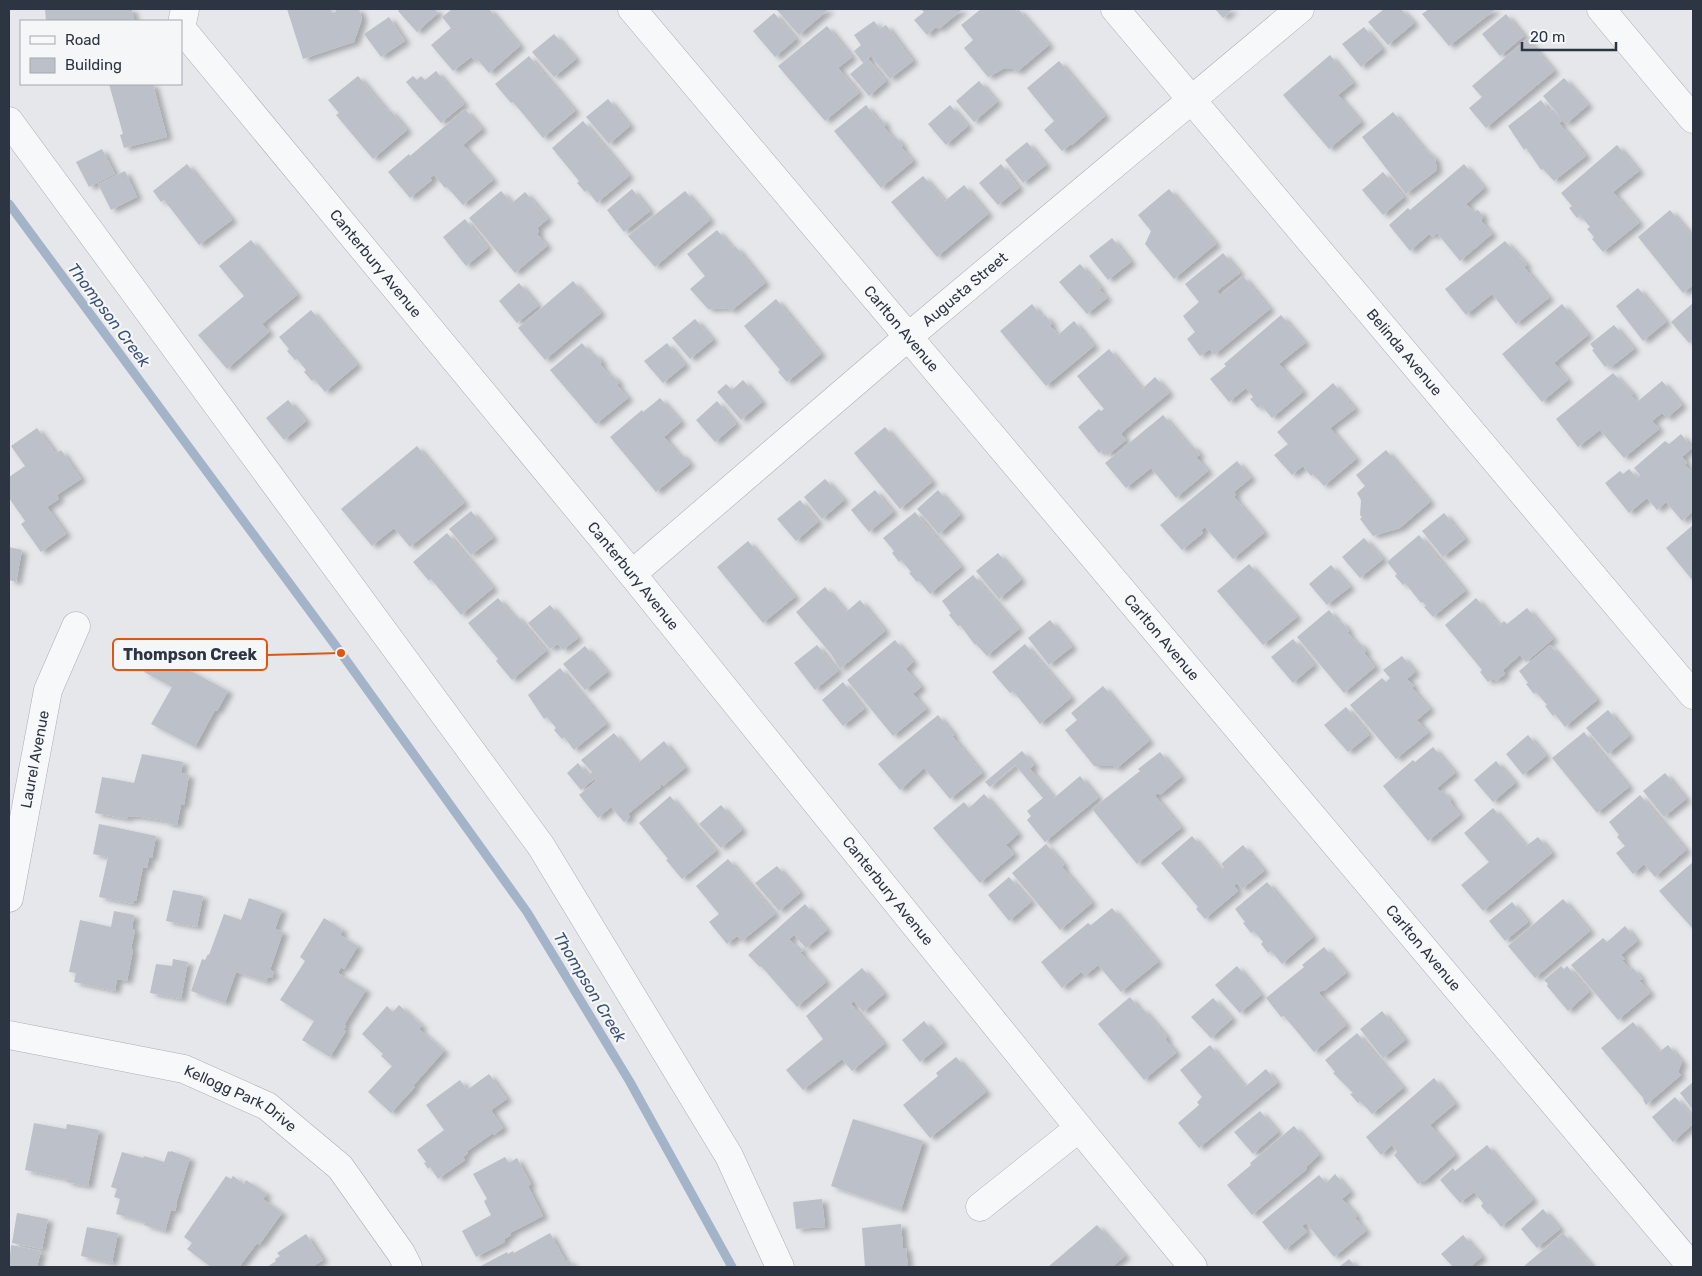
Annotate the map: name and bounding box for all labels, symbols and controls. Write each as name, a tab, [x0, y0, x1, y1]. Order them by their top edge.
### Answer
legend	[20, 20, 182, 85]
scale bar	[1522, 20, 1616, 52]
text: 20 m	[1530, 28, 1565, 46]
text: Road	[65, 31, 101, 49]
text: Building	[65, 56, 122, 74]
street label: Canterbury Avenue	[326, 206, 425, 321]
street label: Augusta Street	[919, 248, 1011, 330]
water label: Thompson Creek	[64, 259, 155, 371]
street label: Carlton Avenue	[860, 282, 943, 375]
street label: Belinda Avenue	[1363, 305, 1446, 399]
street label: Canterbury Avenue	[584, 518, 683, 634]
street label: Carlton Avenue	[1120, 591, 1203, 684]
callout: Thompson Creek	[113, 639, 267, 670]
text: Thompson Creek	[123, 645, 258, 664]
street label: Laurel Avenue	[17, 709, 53, 810]
street label: Canterbury Avenue	[839, 833, 937, 949]
street label: Carlton Avenue	[1382, 901, 1465, 995]
water label: Thompson Creek	[550, 928, 631, 1046]
street label: Kellogg Park Drive	[181, 1061, 300, 1136]

